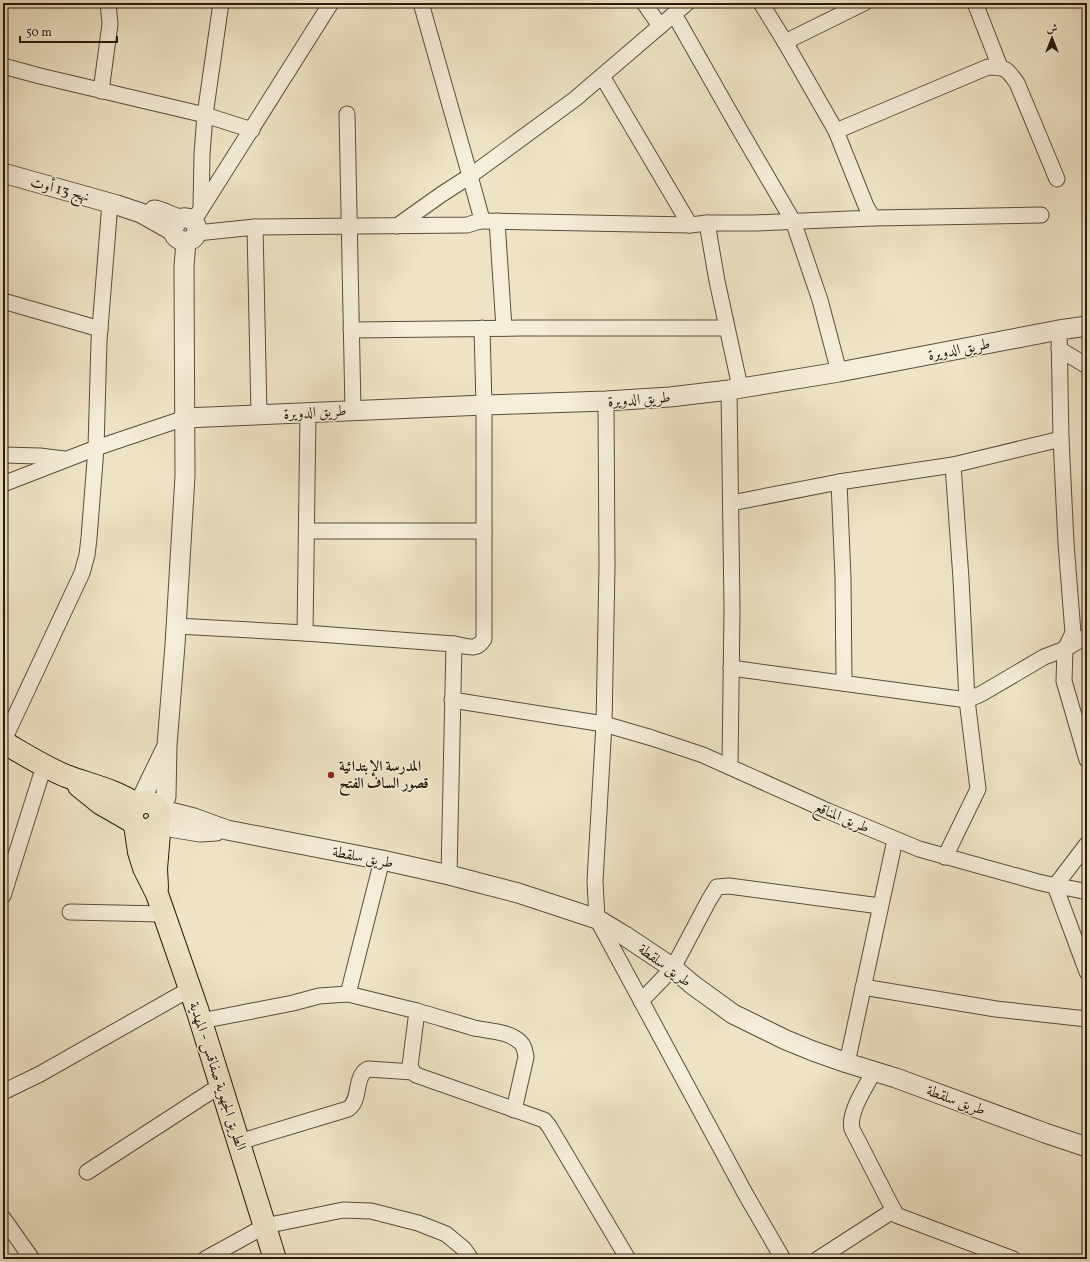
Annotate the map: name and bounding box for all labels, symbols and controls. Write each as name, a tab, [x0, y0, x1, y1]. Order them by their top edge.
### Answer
scale bar	[20, 18, 117, 44]
north arrow	[1032, 18, 1072, 58]
text: ش	[1047, 22, 1058, 37]
text: 50 m	[26, 25, 52, 41]
street label: نهج 13 أوت	[27, 171, 92, 210]
street label: طريق الدويرة	[926, 334, 992, 367]
street label: طريق الدويرة	[607, 388, 671, 413]
street label: طريق الدويرة	[283, 401, 347, 426]
place label: المدرسة الإبتدائية قصور الساف الفتح	[339, 757, 429, 797]
marker: المدرسة الإبتدائية قصور الساف الفتح	[326, 770, 336, 780]
street label: طريق المناقع	[810, 797, 872, 841]
street label: طريق سلقطة	[331, 842, 395, 875]
street label: طريق سلقطة	[633, 940, 695, 993]
street label: الطريق الجهوية صفاقس - المهدية	[183, 999, 251, 1153]
street label: طريق سلقطة	[923, 1081, 988, 1122]

